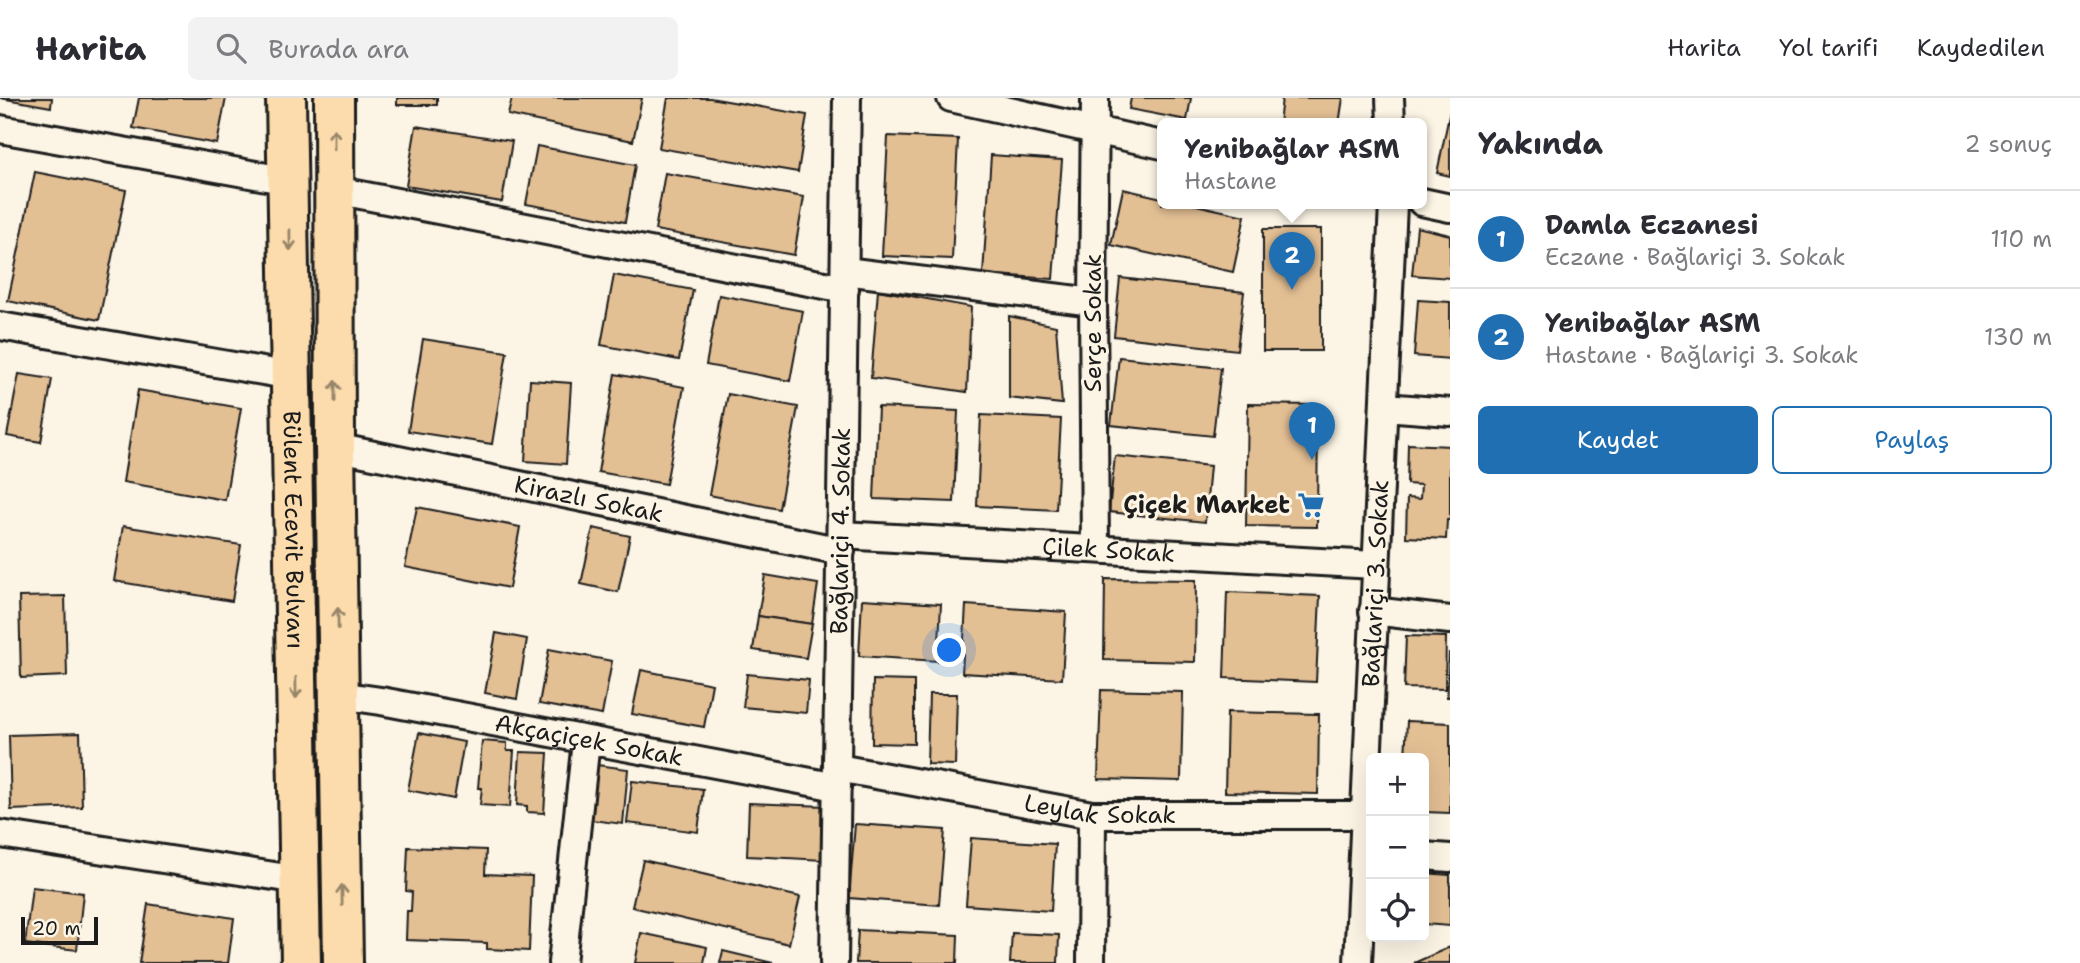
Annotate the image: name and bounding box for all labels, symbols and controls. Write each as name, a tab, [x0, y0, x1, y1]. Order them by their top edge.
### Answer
search box	[188, 17, 678, 80]
text: Harita	[35, 26, 146, 71]
icon: search	[212, 29, 250, 67]
text: Burada ara	[268, 31, 409, 66]
text: Harita	[1667, 32, 1741, 64]
text: Yol tarifi	[1779, 32, 1879, 64]
text: Kaydedilen	[1917, 32, 2045, 64]
popup	[1157, 118, 1427, 209]
text: Yakında	[1478, 123, 1603, 164]
one-way arrow	[327, 128, 341, 151]
text: 2 sonuç	[1965, 129, 2052, 159]
text: Yenibağlar ASM	[1184, 131, 1400, 166]
text: Hastane	[1184, 166, 1277, 196]
text: Damla Eczanesi	[1545, 207, 1759, 242]
text: 1	[1496, 224, 1506, 254]
text: 110 m	[1990, 224, 2052, 254]
one-way arrow	[283, 228, 297, 251]
pin: 2	[1269, 232, 1315, 290]
text: Eczane · Bağlariçi 3. Sokak	[1545, 242, 1846, 272]
street label: Serçe Sokak	[1077, 254, 1109, 392]
text: Yenibağlar ASM	[1545, 305, 1760, 340]
text: 2	[1493, 322, 1509, 352]
text: 130 m	[1984, 322, 2052, 352]
text: Hastane · Bağlariçi 3. Sokak	[1545, 340, 1858, 370]
one-way arrow	[328, 380, 342, 403]
pin: 1	[1289, 402, 1335, 460]
button: Kaydet	[1478, 406, 1758, 474]
button: Paylaş	[1772, 406, 2052, 474]
street label: Bülent Ecevit Bulvarı	[275, 410, 312, 649]
street label: Bağlariçi 4. Sokak	[823, 427, 858, 635]
street label: Kirazlı Sokak	[511, 468, 666, 530]
street label: Bağlariçi 3. Sokak	[1355, 479, 1396, 688]
place label: Çiçek Market	[1123, 489, 1290, 521]
supermarket icon: Çiçek Market	[1296, 490, 1326, 520]
street label: Çilek Sokak	[1041, 530, 1176, 570]
one-way arrow	[331, 607, 345, 630]
your location	[932, 633, 966, 667]
one-way arrow	[289, 676, 303, 699]
street label: Akçaçiçek Sokak	[492, 707, 686, 774]
map controls	[1366, 753, 1429, 942]
button: +	[1366, 753, 1429, 816]
street label: Leylak Sokak	[1021, 787, 1176, 832]
button: −	[1366, 816, 1429, 879]
button: locate	[1366, 879, 1429, 942]
one-way arrow	[335, 884, 349, 907]
scale bar	[21, 914, 98, 946]
text: 20 m	[32, 916, 81, 941]

